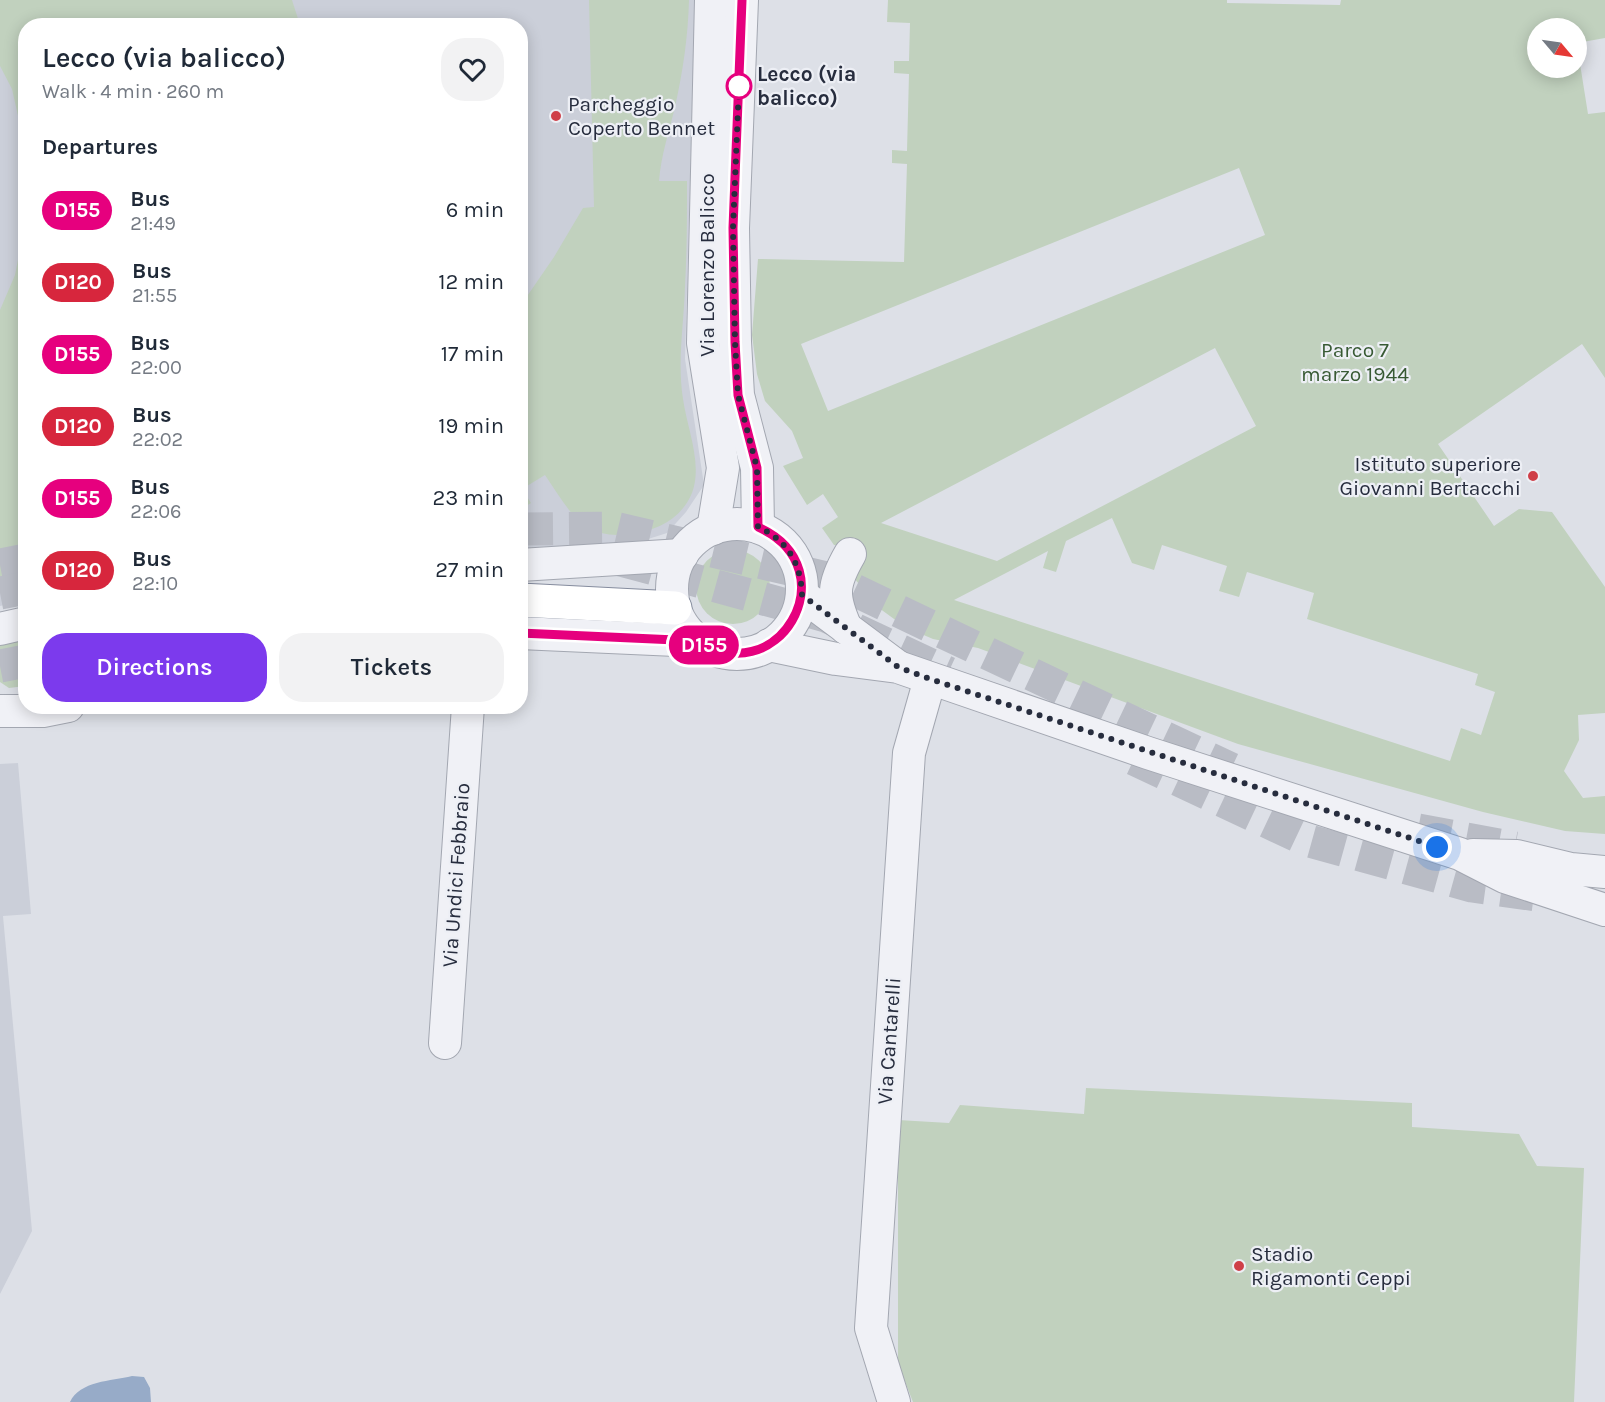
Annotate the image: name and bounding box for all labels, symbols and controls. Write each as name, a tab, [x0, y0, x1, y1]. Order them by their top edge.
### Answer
north arrow	[1527, 18, 1587, 78]
map controls	[1527, 18, 1587, 78]
button: heart	[441, 38, 504, 101]
text: Lecco (via balicco)	[42, 41, 286, 74]
place label: Lecco (via balicco)	[757, 62, 856, 110]
marker: Lecco (via balicco)	[726, 73, 752, 99]
text: Walk · 4 min · 260 m	[42, 80, 224, 103]
place label: Parcheggio Coperto Bennet	[568, 92, 715, 140]
marker: Parcheggio Coperto Bennet	[549, 109, 563, 123]
text: Departures	[42, 134, 158, 160]
street label: Via Lorenzo Balicco	[695, 173, 719, 357]
text: Bus	[130, 186, 170, 212]
text: 6 min	[446, 197, 504, 223]
text: D155	[54, 198, 100, 222]
text: 21:49	[130, 212, 176, 235]
text: Bus	[132, 258, 172, 284]
text: 12 min	[438, 269, 504, 295]
text: D120	[54, 270, 102, 294]
text: 21:55	[132, 284, 177, 307]
text: Bus	[130, 330, 170, 356]
park label: Parco 7 marzo 1944	[1301, 338, 1409, 386]
text: 17 min	[441, 341, 504, 367]
text: D155	[54, 342, 100, 366]
text: 22:00	[130, 356, 182, 379]
text: Bus	[132, 402, 172, 428]
text: 19 min	[438, 413, 504, 439]
text: D120	[54, 414, 102, 438]
text: 22:02	[132, 428, 183, 451]
place label: Istituto superiore Giovanni Bertacchi	[1340, 452, 1521, 500]
marker: Istituto superiore Giovanni Bertacchi	[1526, 469, 1540, 483]
text: Bus	[130, 474, 170, 500]
text: 23 min	[433, 485, 504, 511]
text: D155	[54, 486, 100, 510]
text: 22:06	[130, 500, 181, 523]
text: Bus	[132, 546, 172, 572]
text: 27 min	[435, 557, 504, 583]
text: D120	[54, 558, 102, 582]
text: 22:10	[132, 572, 178, 595]
line badge: D155	[662, 626, 746, 664]
button: Directions	[42, 633, 267, 702]
button: Tickets	[279, 633, 504, 702]
text: D155	[681, 633, 727, 657]
street label: Via Undici Febbraio	[438, 782, 474, 968]
your location	[1422, 832, 1452, 862]
street label: Via Cantarelli	[873, 977, 905, 1105]
place label: Stadio Rigamonti Ceppi	[1251, 1242, 1411, 1290]
marker: Stadio Rigamonti Ceppi	[1232, 1259, 1246, 1273]

